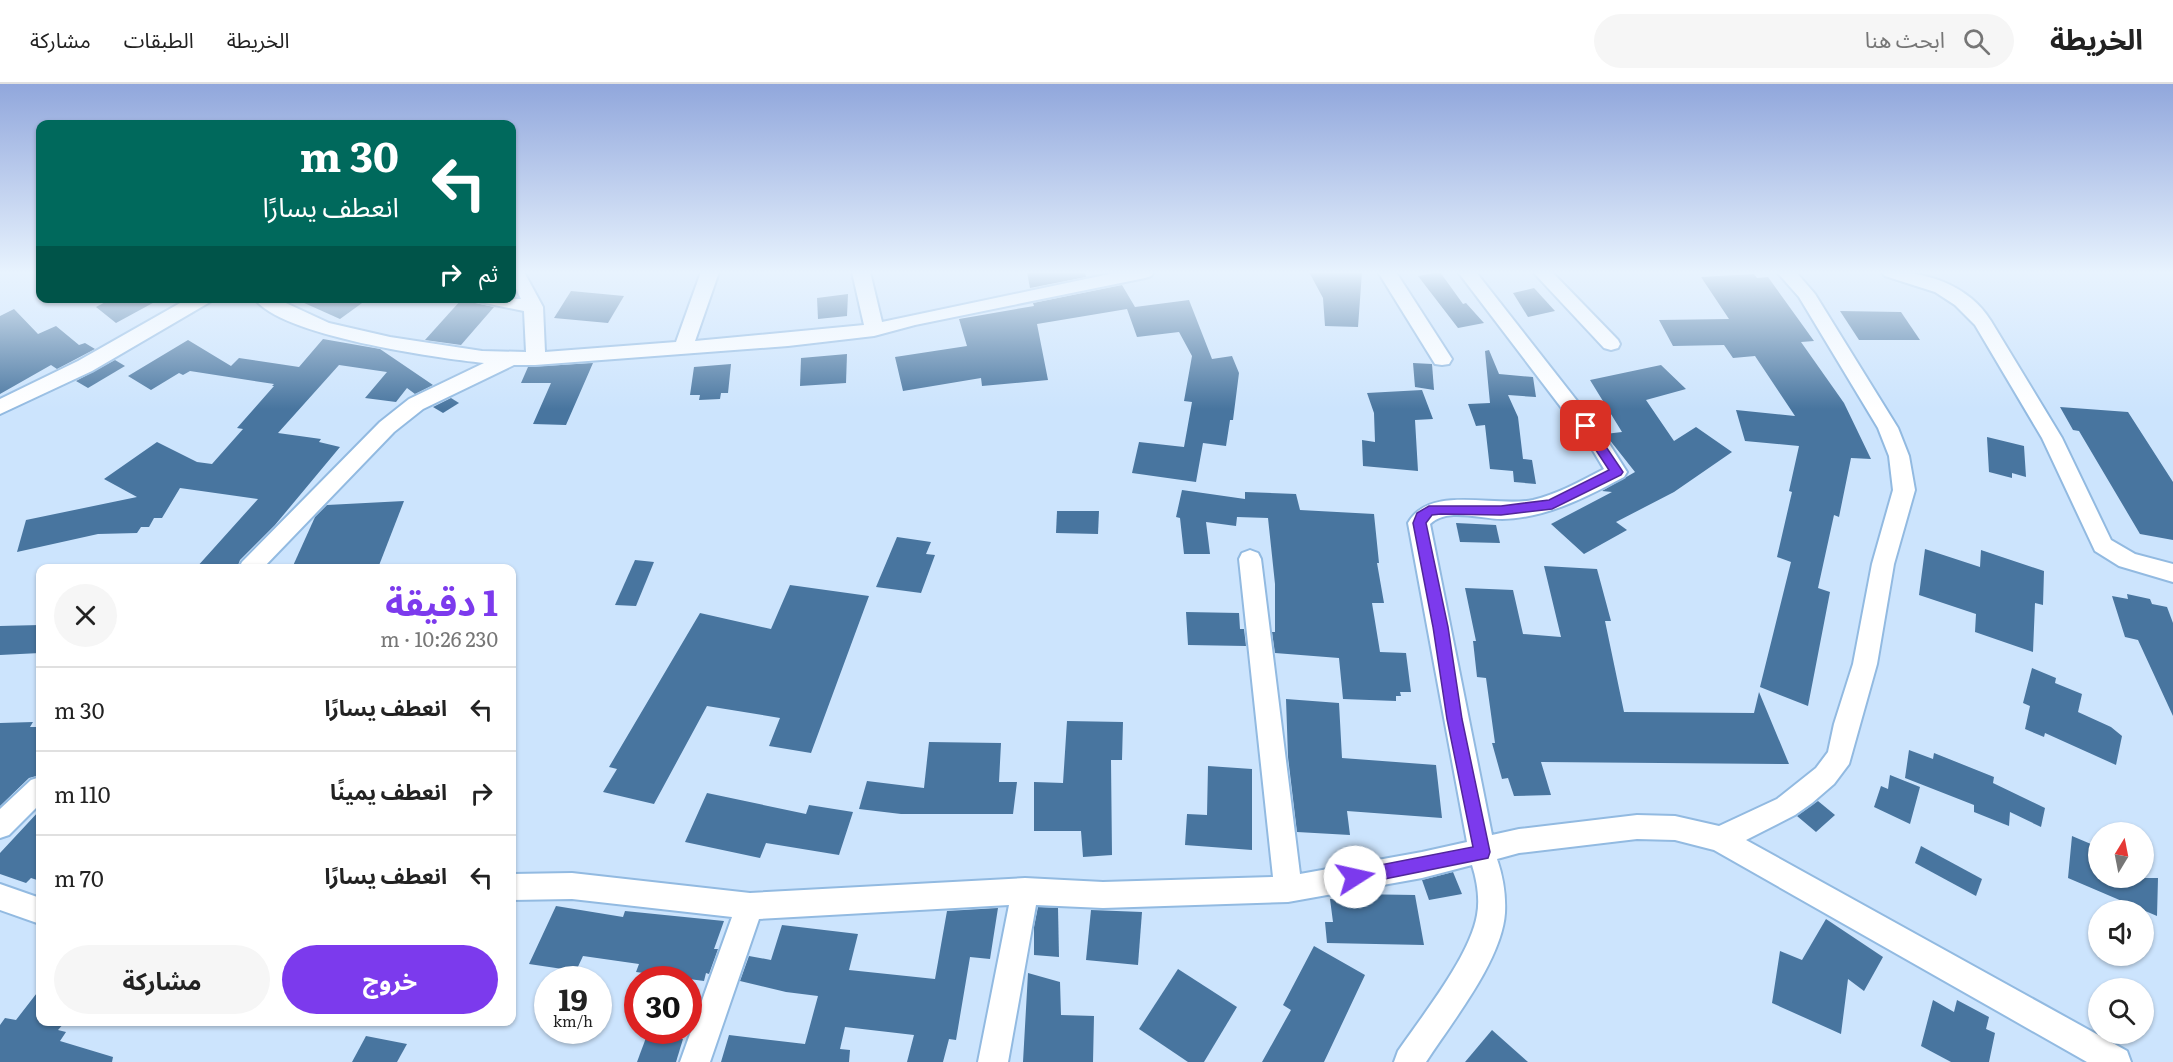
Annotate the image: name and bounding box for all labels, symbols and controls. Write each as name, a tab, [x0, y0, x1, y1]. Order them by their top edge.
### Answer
search box	[1594, 14, 2014, 68]
text: الخريطة	[2050, 17, 2143, 59]
text: ابحث هنا	[1865, 22, 1945, 55]
text: مشاركة	[30, 23, 91, 54]
text: الطبقات	[124, 23, 194, 54]
text: الخريطة	[227, 23, 290, 54]
icon: search	[1960, 25, 1993, 58]
text: 30 m	[299, 123, 399, 185]
icon: left	[420, 144, 498, 222]
text: انعطف يسارًا	[262, 185, 399, 225]
text: ثم	[479, 256, 498, 289]
icon: right	[434, 258, 467, 291]
pin	[1560, 400, 1611, 451]
icon: arrive	[1569, 409, 1602, 442]
text: 1 دقيقة	[385, 574, 498, 627]
button: close	[54, 584, 117, 647]
text: 230 m · 10:26	[380, 623, 498, 653]
text: انعطف يسارًا	[324, 690, 447, 723]
text: 30 m	[54, 693, 104, 726]
icon: left	[465, 693, 498, 726]
text: انعطف يمينًا	[330, 774, 447, 807]
text: 110 m	[54, 777, 110, 810]
icon: right	[465, 777, 498, 810]
north arrow	[2088, 822, 2154, 888]
map controls	[2088, 822, 2154, 1044]
position arrow	[1323, 845, 1387, 909]
text: انعطف يسارًا	[324, 858, 447, 891]
text: 70 m	[54, 861, 104, 894]
icon: left	[465, 861, 498, 894]
button: sound	[2088, 900, 2154, 966]
button: مشاركة	[54, 945, 270, 1014]
button: خروج	[282, 945, 498, 1014]
speed limit sign: 30	[624, 966, 702, 1044]
text: 19	[558, 976, 588, 1020]
button: search	[2088, 978, 2154, 1044]
text: km/h	[553, 1009, 593, 1032]

